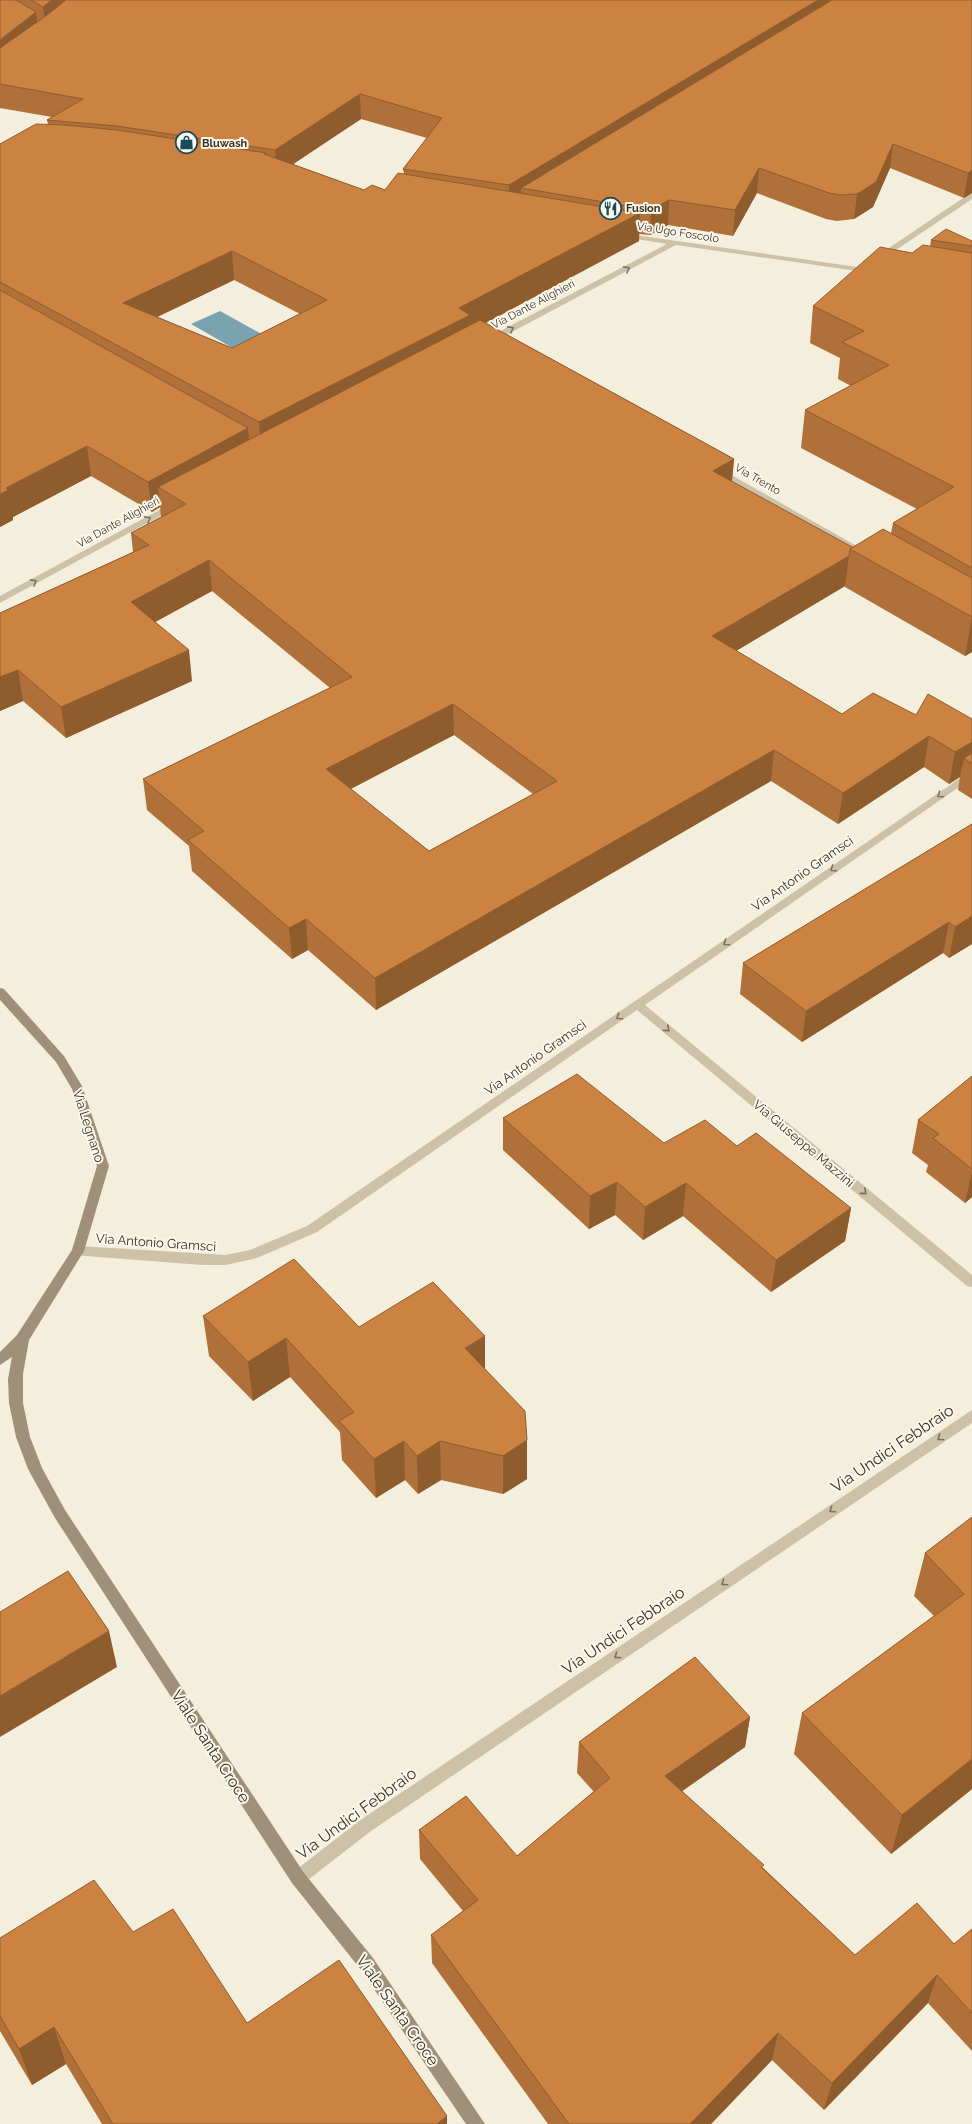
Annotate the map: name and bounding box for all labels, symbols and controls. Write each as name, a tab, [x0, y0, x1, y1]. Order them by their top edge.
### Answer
shop icon: Bluwash	[173, 130, 199, 156]
place label: Bluwash	[202, 137, 248, 150]
restaurant icon: Fusion	[598, 195, 624, 221]
place label: Fusion	[626, 202, 661, 215]
street label: Via Ugo Foscolo	[636, 220, 720, 245]
one-way arrow	[622, 266, 630, 273]
street label: Via Dante Alighieri	[489, 277, 577, 332]
one-way arrow	[507, 326, 515, 334]
street label: Via Trento	[733, 461, 783, 498]
street label: Via Dante Alighieri	[75, 494, 162, 551]
one-way arrow	[144, 517, 151, 524]
one-way arrow	[30, 579, 37, 586]
one-way arrow	[937, 790, 944, 798]
street label: Via Antonio Gramsci	[749, 833, 856, 914]
one-way arrow	[830, 864, 837, 872]
one-way arrow	[723, 938, 730, 946]
one-way arrow	[616, 1012, 623, 1020]
street label: Via Antonio Gramsci	[482, 1017, 589, 1098]
one-way arrow	[662, 1025, 670, 1032]
street label: Via Legnano	[70, 1088, 107, 1164]
street label: Via Giuseppe Mazzini	[750, 1097, 857, 1190]
one-way arrow	[860, 1188, 867, 1195]
street label: Via Antonio Gramsci	[95, 1231, 217, 1254]
street label: Via Undici Febbraio	[827, 1400, 957, 1496]
one-way arrow	[937, 1433, 944, 1440]
one-way arrow	[829, 1506, 836, 1513]
one-way arrow	[722, 1578, 729, 1585]
street label: Via Undici Febbraio	[558, 1582, 688, 1678]
one-way arrow	[614, 1651, 621, 1658]
street label: Viale Santa Croce	[167, 1686, 254, 1806]
street label: Via Undici Febbraio	[293, 1764, 420, 1863]
street label: Viale Santa Croce	[352, 1951, 443, 2069]

